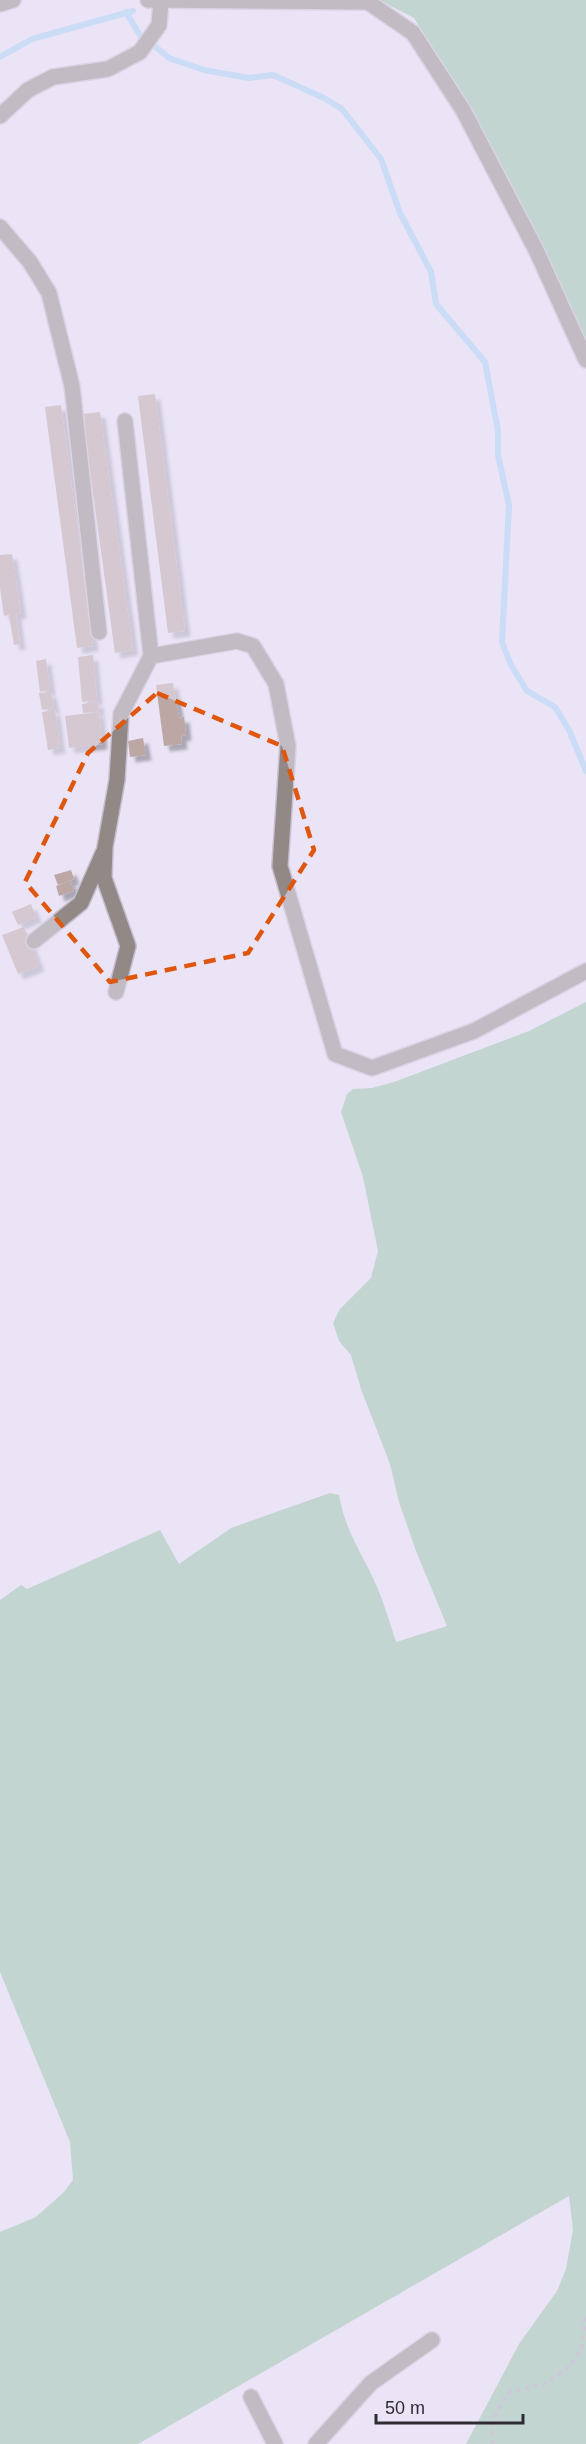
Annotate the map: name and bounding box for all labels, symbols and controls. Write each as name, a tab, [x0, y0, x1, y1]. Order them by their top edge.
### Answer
scale bar	[376, 2387, 523, 2425]
text: 50 m	[385, 2398, 425, 2418]

